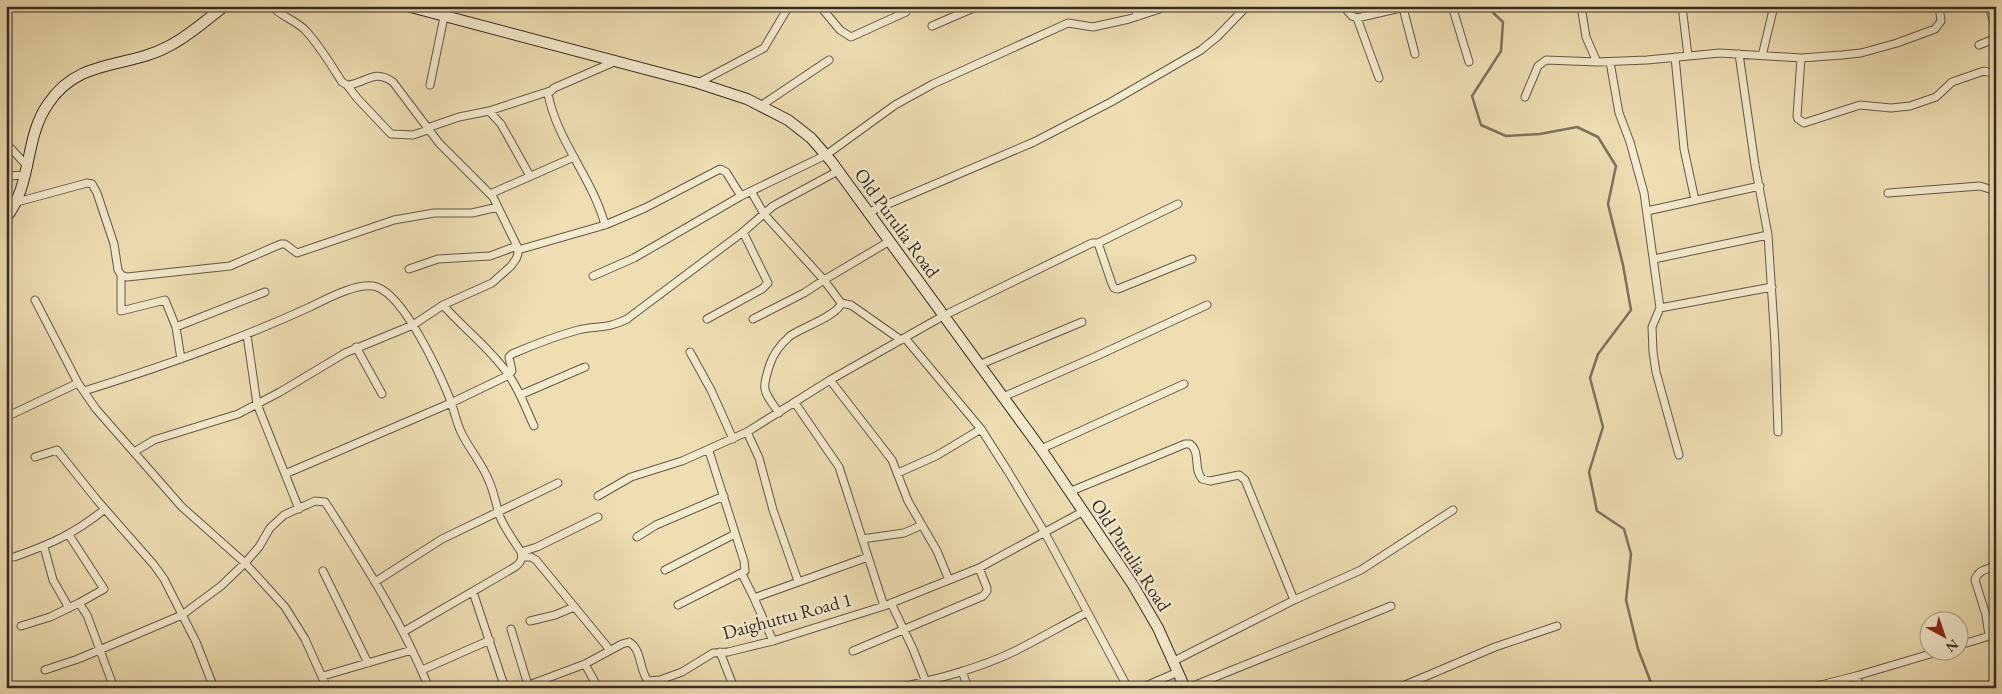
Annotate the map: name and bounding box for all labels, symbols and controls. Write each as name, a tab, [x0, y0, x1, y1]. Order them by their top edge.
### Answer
street label: Old Purulia Road	[849, 163, 945, 283]
street label: Old Purulia Road	[1085, 494, 1177, 617]
street label: Daighuttu Road 1	[720, 587, 854, 645]
north arrow	[1920, 612, 1970, 662]
text: N	[1942, 635, 1962, 657]

